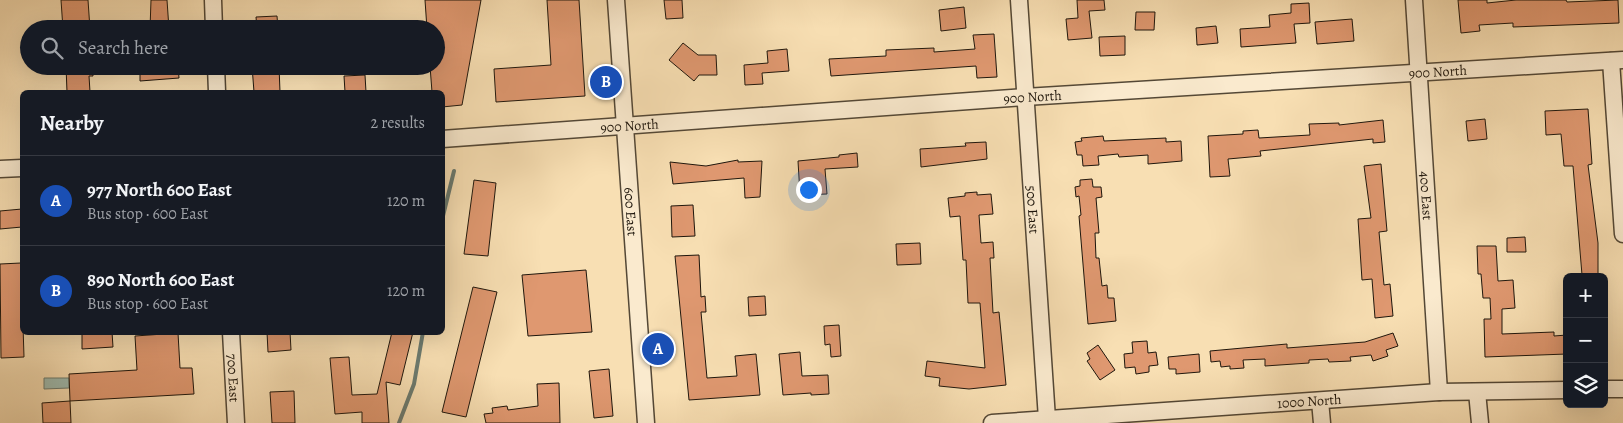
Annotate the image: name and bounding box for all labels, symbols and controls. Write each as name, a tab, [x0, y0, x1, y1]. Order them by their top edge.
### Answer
search box	[20, 20, 445, 75]
icon: search	[38, 34, 66, 62]
text: Search here	[78, 35, 168, 61]
street label: 900 North	[1408, 61, 1468, 83]
pin: B	[590, 63, 622, 101]
street label: 900 North	[1003, 86, 1063, 109]
text: Nearby	[40, 109, 103, 137]
text: 2 results	[370, 112, 425, 134]
street label: 900 North	[600, 114, 660, 138]
street label: 400 East	[1415, 171, 1437, 221]
text: 977 North 600 East	[87, 177, 232, 203]
your location	[796, 177, 822, 203]
street label: 500 East	[1021, 185, 1044, 235]
street label: 600 East	[619, 186, 642, 237]
text: A	[51, 190, 61, 212]
text: 120 m	[387, 190, 425, 212]
text: Bus stop · 600 East	[87, 203, 208, 225]
text: 890 North 600 East	[87, 267, 234, 293]
map controls	[1563, 273, 1608, 408]
button: +	[1563, 273, 1608, 318]
text: B	[51, 280, 61, 302]
text: 120 m	[387, 280, 425, 302]
text: Bus stop · 600 East	[87, 293, 208, 315]
button: −	[1563, 318, 1608, 363]
pin: A	[642, 330, 674, 368]
street label: 700 East	[222, 353, 244, 403]
button: layers	[1563, 363, 1608, 408]
street label: 1000 North	[1277, 390, 1342, 413]

